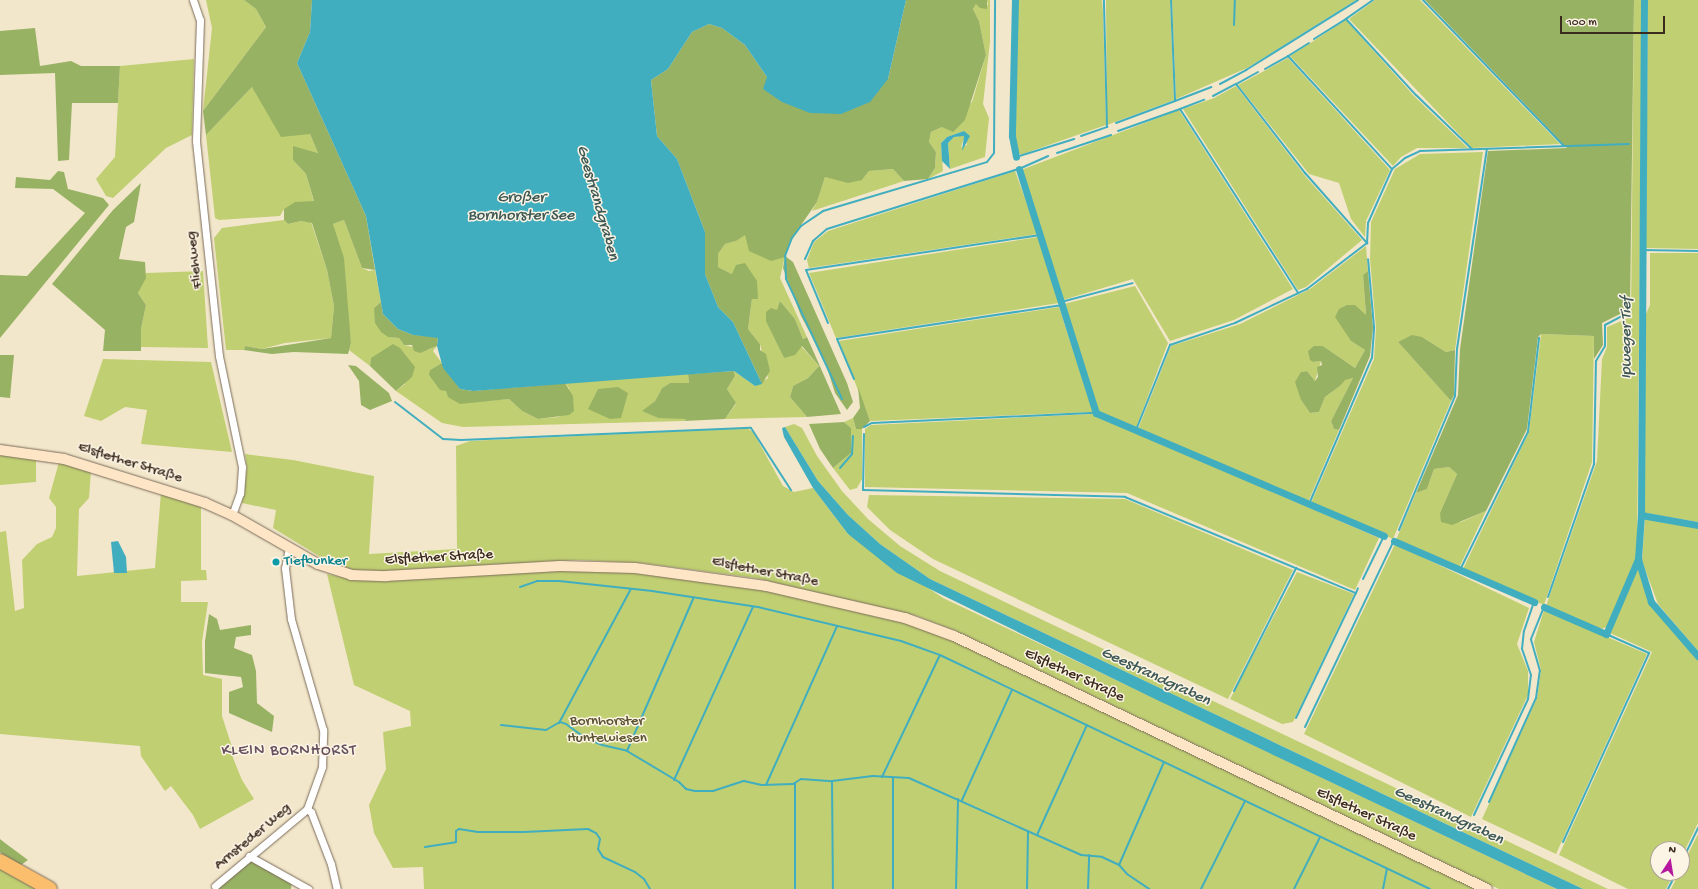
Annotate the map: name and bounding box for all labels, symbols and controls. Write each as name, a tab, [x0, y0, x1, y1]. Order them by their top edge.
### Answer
scale bar	[1562, 8, 1667, 34]
text: 100 m	[1567, 16, 1597, 30]
water label: Geestrandgraben	[570, 143, 622, 263]
water label: Großer Bornhorster See	[468, 189, 574, 227]
street label: Fliehweg	[183, 230, 207, 290]
water label: Ipweger Tief	[1618, 297, 1638, 379]
street label: Elsflether Straße	[76, 439, 184, 487]
street label: Elsflether Straße	[385, 546, 493, 570]
place label: Tiefbunker	[284, 553, 347, 571]
street label: Elsflether Straße	[710, 553, 820, 591]
marker: Tiefbunker	[271, 557, 281, 567]
water label: Geestrandgraben	[1097, 644, 1213, 712]
street label: Elsflether Straße	[1021, 645, 1127, 707]
park label: Bornhorster Huntewiesen	[567, 712, 647, 747]
district label: KLEIN BORNHORST	[221, 742, 357, 762]
water label: Geestrandgraben	[1390, 783, 1506, 851]
street label: Elsflether Straße	[1313, 784, 1419, 846]
street label: Arnsteder Weg	[211, 800, 295, 874]
north arrow	[1650, 841, 1690, 881]
text: N	[1668, 844, 1677, 857]

